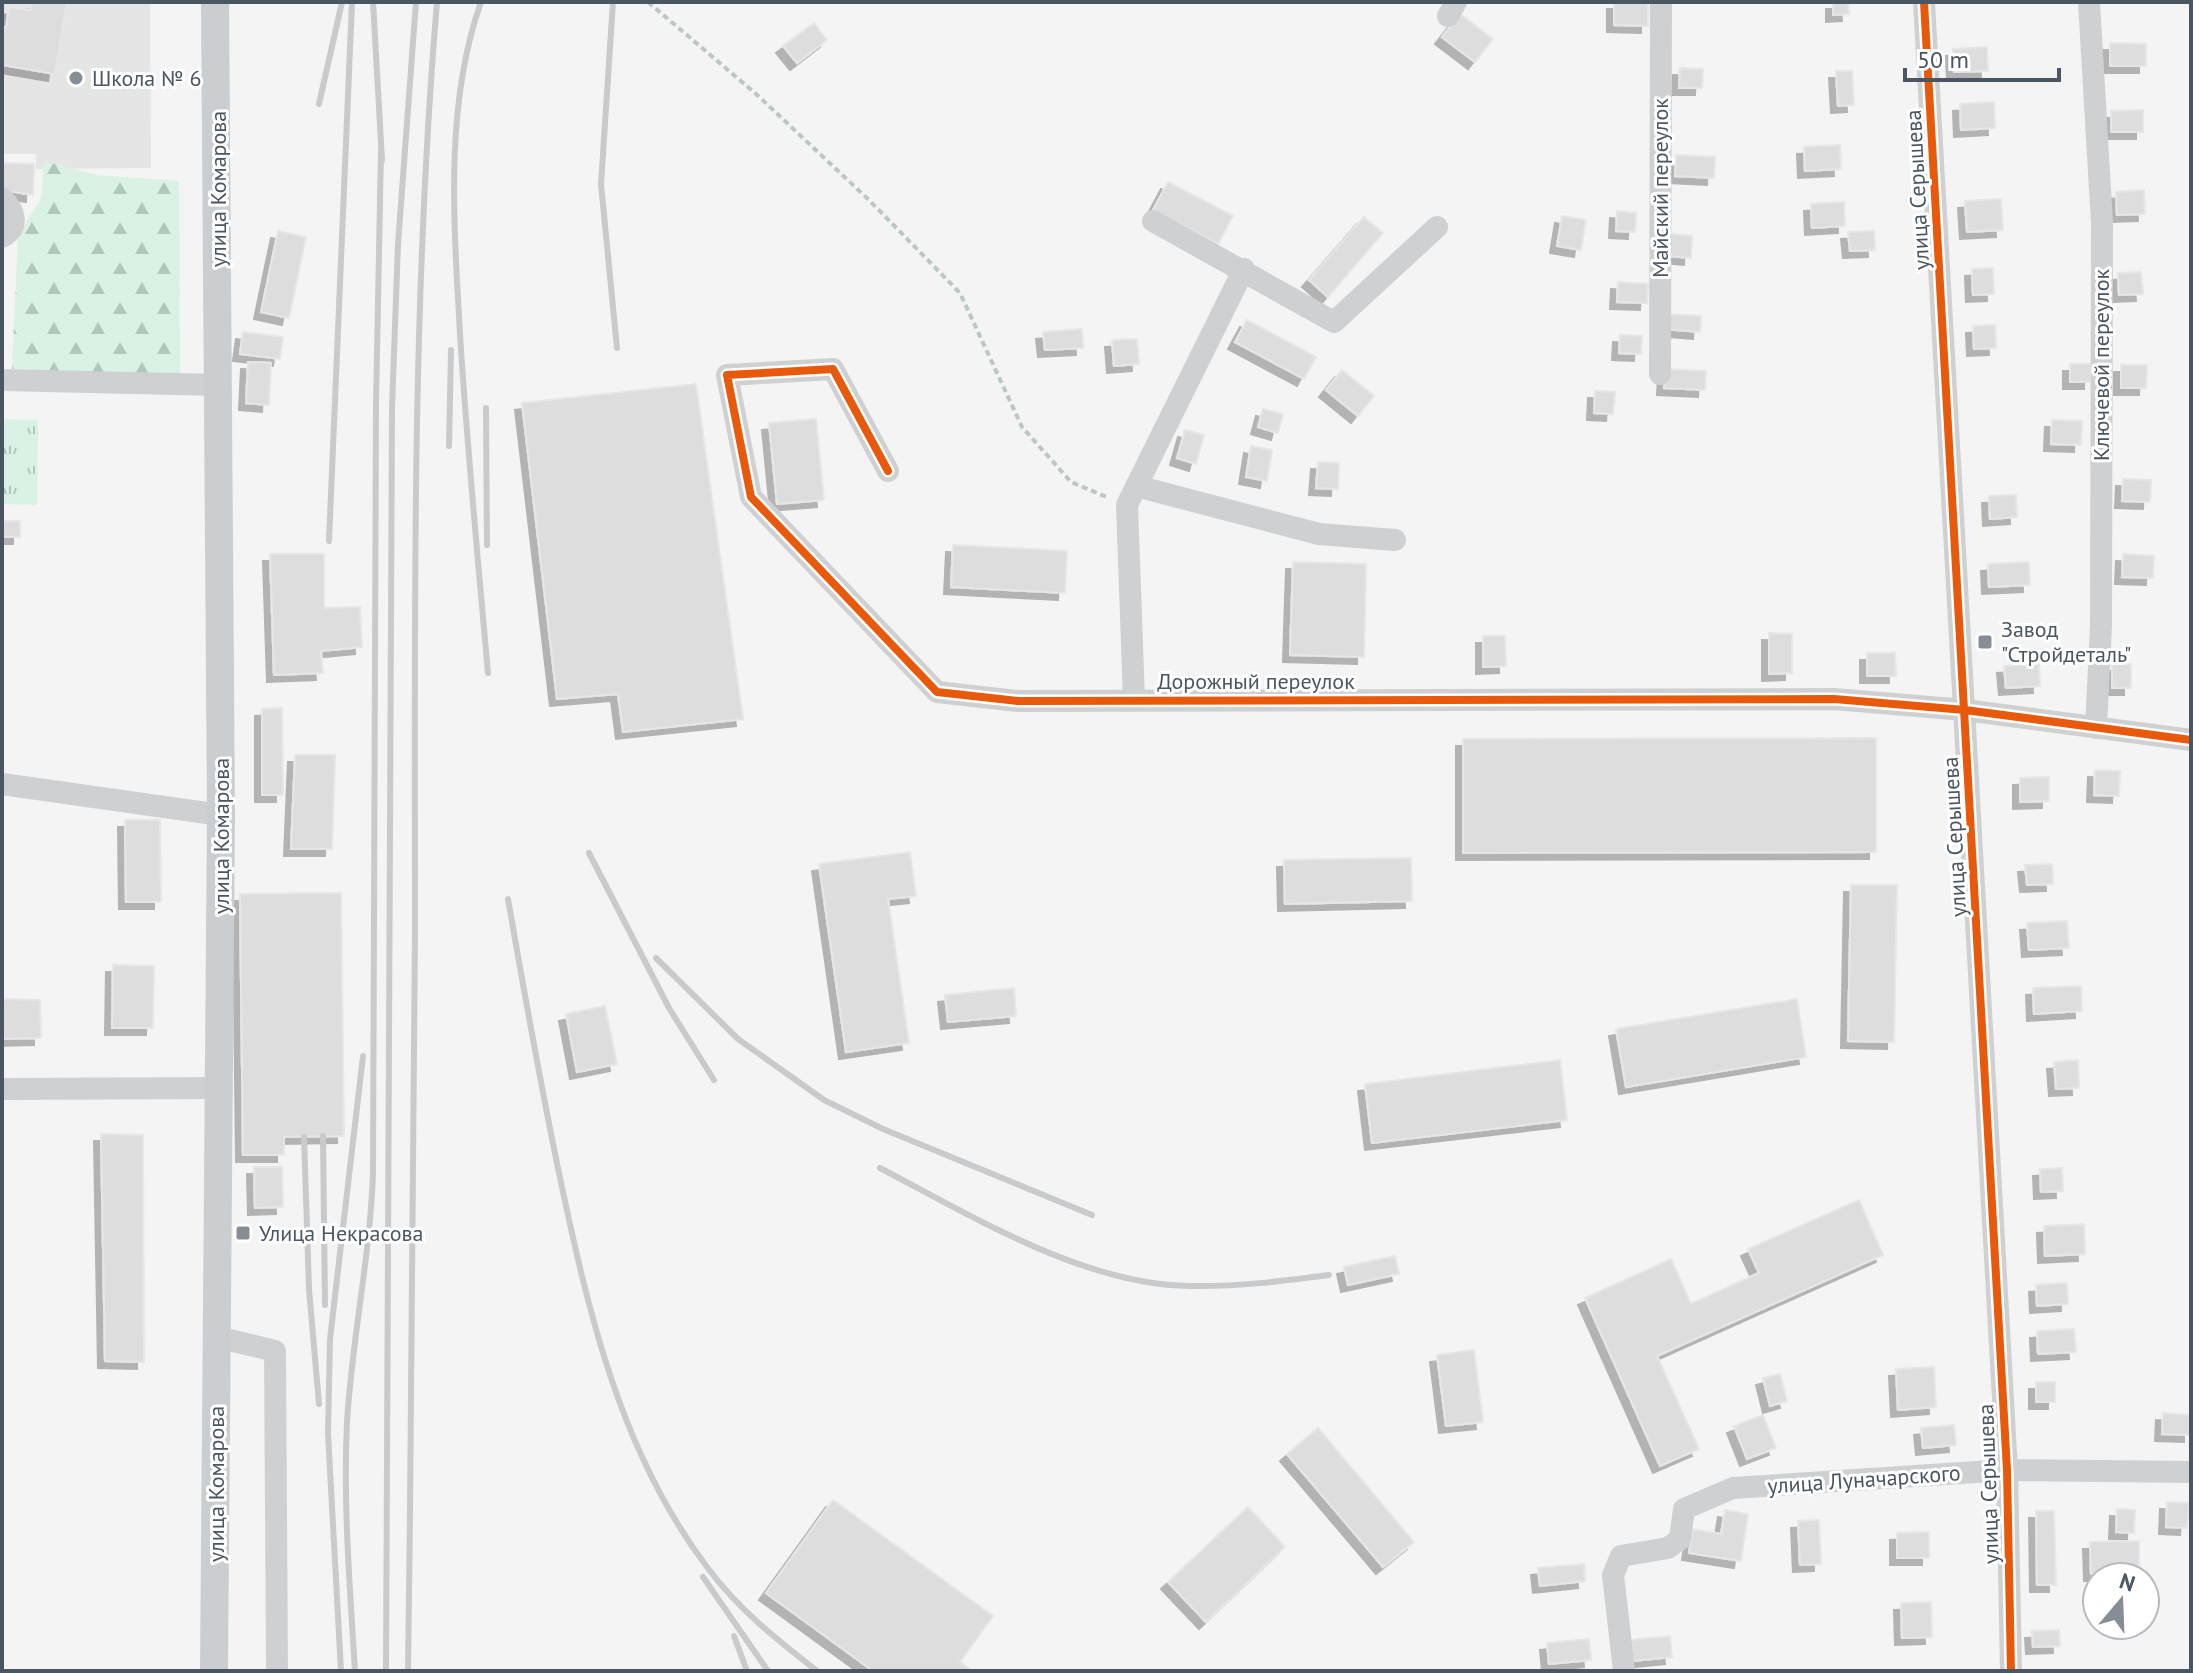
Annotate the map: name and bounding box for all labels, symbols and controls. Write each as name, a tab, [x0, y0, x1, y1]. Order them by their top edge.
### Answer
scale bar	[1905, 32, 2059, 82]
text: 50 m	[1917, 44, 1969, 75]
place label: Школа № 6	[92, 64, 201, 92]
marker: Школа № 6	[67, 69, 85, 87]
street label: Майский переулок	[1646, 98, 1674, 278]
street label: улица Серышева	[1899, 109, 1935, 271]
street label: улица Комарова	[204, 111, 232, 267]
street label: Ключевой переулок	[2087, 269, 2115, 461]
place label: Завод "Стройдеталь"	[2001, 615, 2131, 668]
marker: Завод "Стройдеталь"	[1976, 633, 1994, 651]
street label: Дорожный переулок	[1157, 667, 1355, 695]
street label: улица Серышева	[1936, 756, 1972, 918]
street label: улица Комарова	[207, 758, 235, 914]
place label: Улица Некрасова	[259, 1219, 424, 1247]
marker: Улица Некрасова	[234, 1224, 252, 1242]
street label: улица Серышева	[1971, 1403, 2005, 1565]
street label: улица Комарова	[202, 1406, 230, 1562]
street label: улица Луначарского	[1766, 1458, 1962, 1500]
north arrow	[2081, 1561, 2161, 1641]
text: N	[2116, 1566, 2139, 1598]

